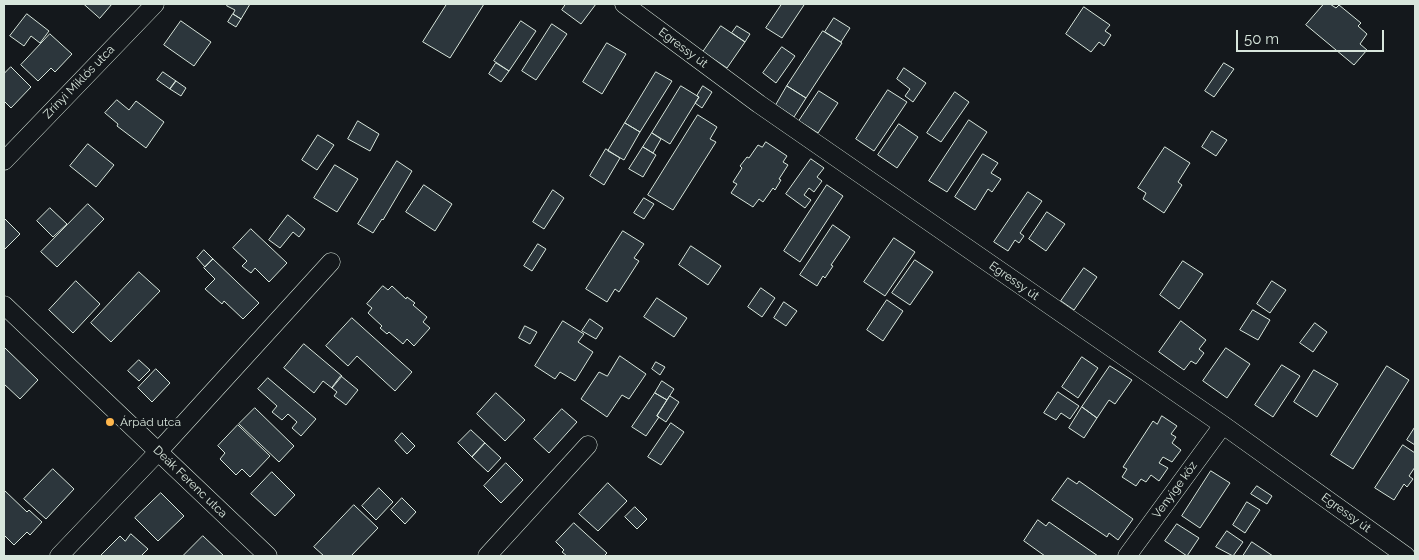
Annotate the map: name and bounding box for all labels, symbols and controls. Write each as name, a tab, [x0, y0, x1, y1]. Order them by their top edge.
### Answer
scale bar	[1239, 20, 1386, 52]
street label: Egressy út	[656, 25, 710, 71]
text: 50 m	[1244, 30, 1279, 48]
street label: Zrínyi Miklós utca	[40, 42, 118, 122]
street label: Egressy út	[986, 259, 1042, 303]
place label: Árpád utca	[120, 415, 181, 429]
marker: Árpád utca	[104, 416, 116, 428]
street label: Deák Ferenc utca	[150, 443, 230, 521]
street label: Venyige köz	[1150, 459, 1200, 521]
street label: Egressy út	[1318, 490, 1374, 536]

